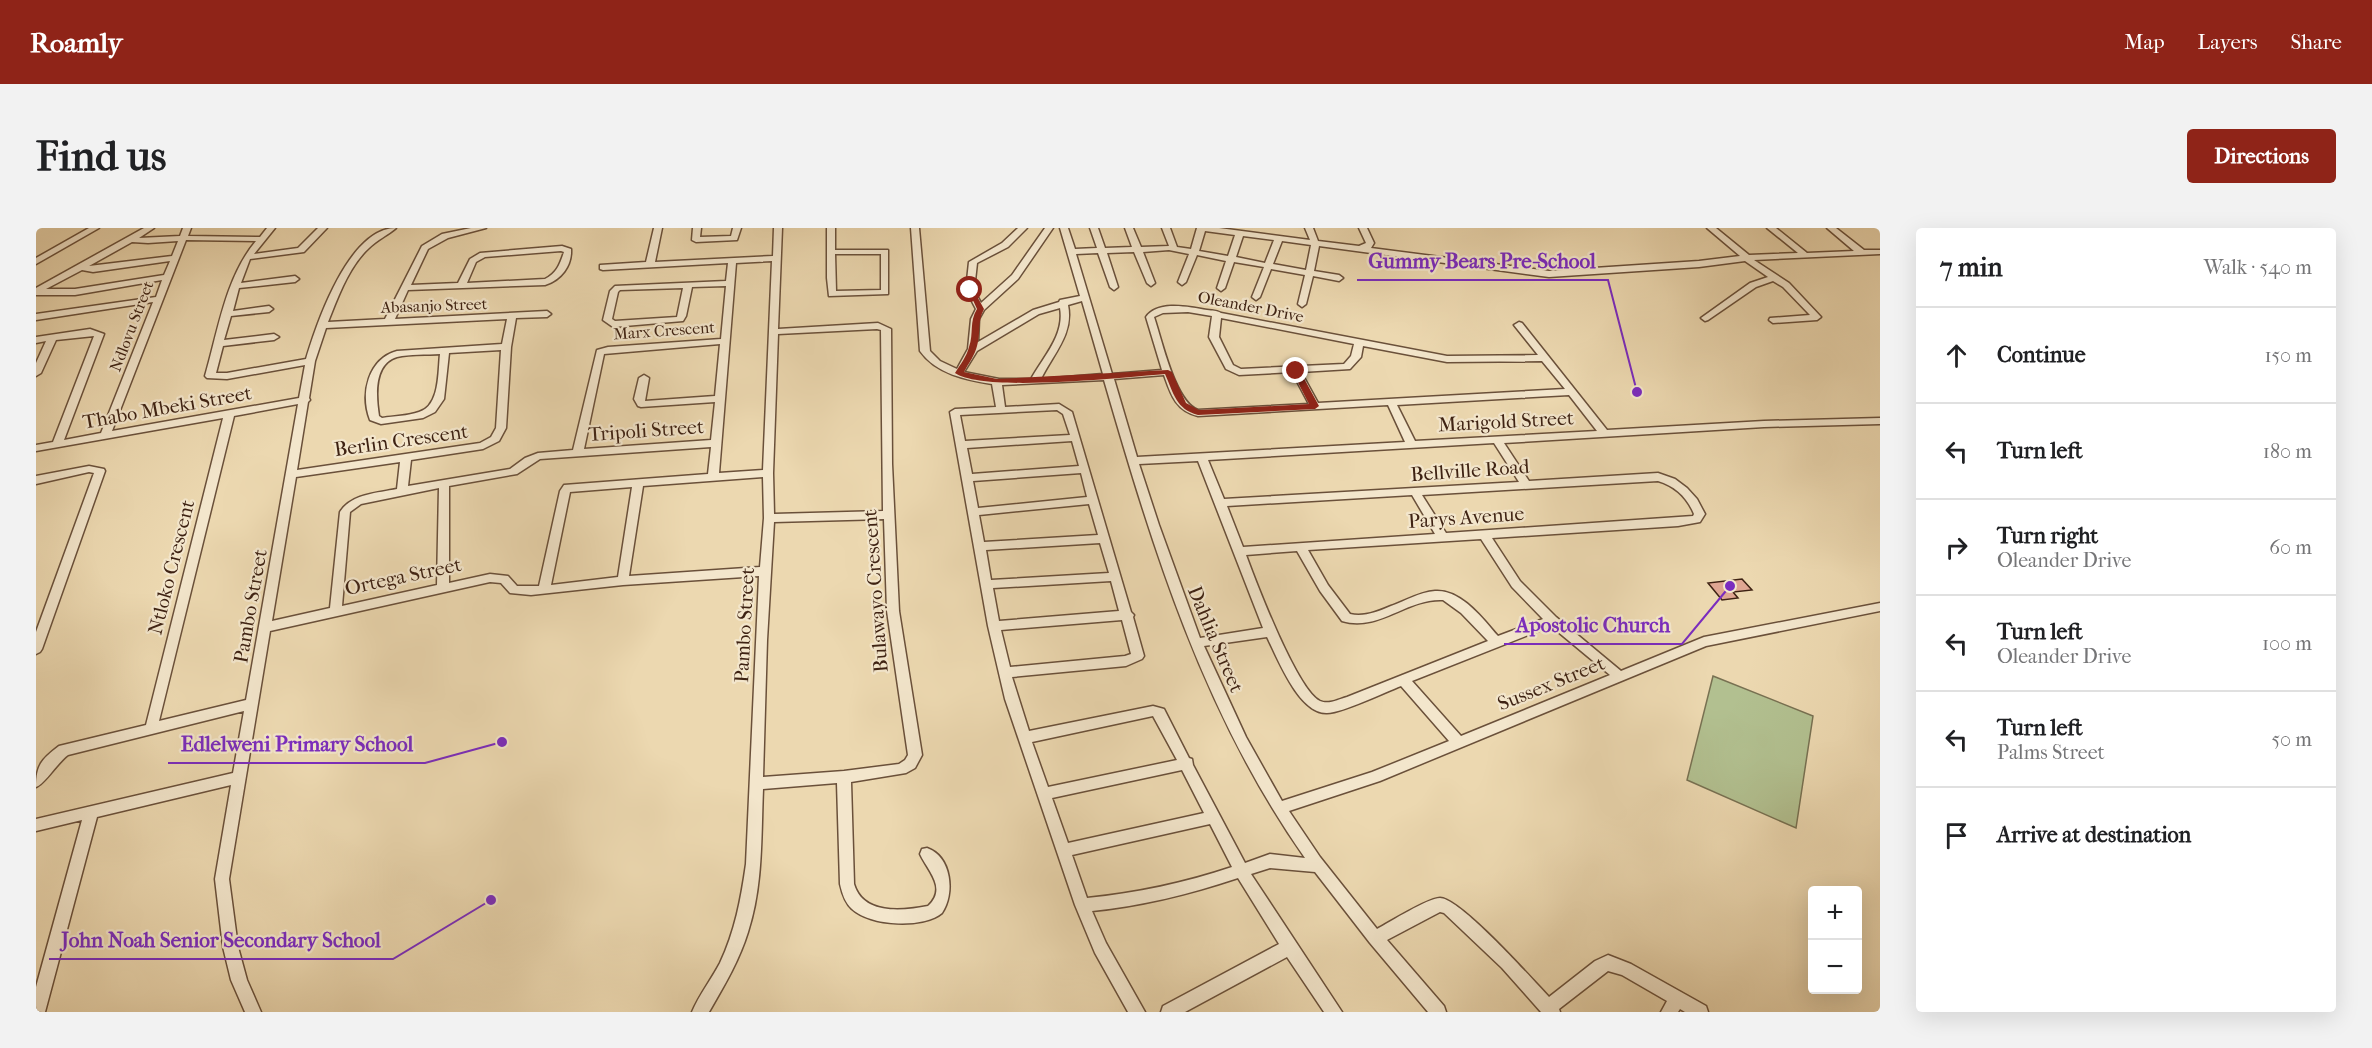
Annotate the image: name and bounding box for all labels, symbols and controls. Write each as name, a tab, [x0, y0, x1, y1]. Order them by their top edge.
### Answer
text: Roamly	[30, 26, 122, 59]
text: Map	[2124, 30, 2165, 54]
text: Layers	[2198, 30, 2257, 54]
text: Share	[2290, 30, 2342, 54]
button: Directions	[2187, 129, 2336, 183]
text: Find us	[36, 132, 166, 181]
callout: Gummy Bears Pre-School	[1357, 241, 1608, 280]
text: Gummy Bears Pre-School	[1368, 249, 1596, 273]
text: 7 min	[1940, 252, 2003, 283]
text: Walk · 540 m	[2204, 256, 2312, 279]
route start	[956, 276, 982, 302]
street label: Ndlovu Street	[105, 278, 158, 374]
street label: Oleander Drive	[1196, 287, 1306, 326]
street label: Abasanjo Street	[379, 294, 488, 317]
street label: Marx Crescent	[613, 317, 716, 344]
icon: ahead	[1940, 339, 1973, 372]
text: Continue	[1997, 342, 2086, 368]
text: 150 m	[2264, 344, 2312, 367]
route end	[1282, 357, 1308, 383]
street label: Thabo Mbeki Street	[81, 381, 253, 434]
street label: Marigold Street	[1438, 406, 1574, 437]
street label: Tripoli Street	[587, 415, 705, 446]
street label: Berlin Crescent	[333, 420, 470, 461]
icon: left	[1940, 435, 1973, 468]
text: Turn left	[1997, 438, 2083, 464]
text: 180 m	[2263, 440, 2312, 463]
street label: Bellville Road	[1410, 455, 1531, 486]
street label: Ntloko Crescent	[144, 497, 199, 637]
street label: Parys Avenue	[1407, 502, 1525, 533]
street label: Bulawayo Crescent	[858, 509, 893, 673]
text: Turn right	[1997, 523, 2098, 549]
icon: right	[1940, 531, 1973, 564]
text: 60 m	[2269, 536, 2312, 559]
street label: Pambo Street	[229, 547, 272, 665]
text: Oleander Drive	[1997, 549, 2131, 572]
street label: Ortega Street	[343, 553, 463, 600]
street label: Pambo Street	[730, 567, 759, 683]
street label: Dahlia Street	[1183, 582, 1248, 696]
callout: Apostolic Church	[1504, 605, 1682, 644]
text: Apostolic Church	[1514, 613, 1670, 637]
text: Turn left	[1997, 619, 2083, 645]
icon: left	[1940, 627, 1973, 660]
text: 100 m	[2262, 632, 2312, 655]
text: Oleander Drive	[1997, 645, 2131, 668]
street label: Sussex Street	[1494, 652, 1608, 715]
text: Turn left	[1997, 715, 2083, 741]
icon: left	[1940, 723, 1973, 756]
callout: Edlelweni Primary School	[168, 724, 425, 763]
text: 50 m	[2271, 728, 2312, 751]
text: Edlelweni Primary School	[181, 732, 413, 756]
text: Palms Street	[1997, 741, 2105, 764]
icon: arrive	[1940, 819, 1973, 852]
text: Arrive at destination	[1997, 822, 2191, 848]
map controls	[1808, 886, 1862, 994]
button: +	[1808, 886, 1862, 940]
callout: John Noah Senior Secondary School	[49, 920, 393, 959]
text: John Noah Senior Secondary School	[59, 928, 381, 952]
button: −	[1808, 940, 1862, 994]

